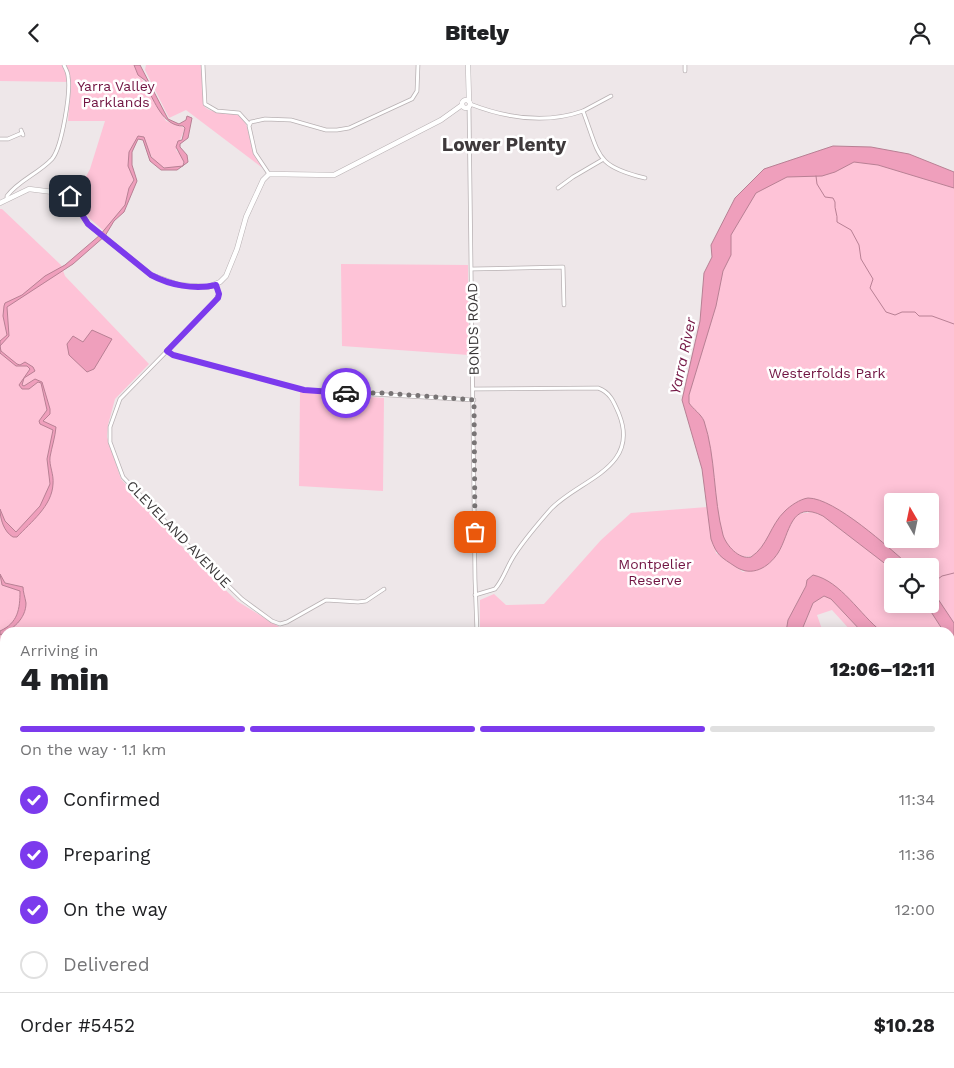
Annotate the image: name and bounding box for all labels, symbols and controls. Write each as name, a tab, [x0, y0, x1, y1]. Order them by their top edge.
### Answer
icon: back	[20, 19, 48, 47]
icon: person	[906, 19, 934, 47]
text: Bitely	[445, 20, 509, 45]
park label: Yarra Valley Parklands	[77, 78, 156, 110]
district label: Lower Plenty	[442, 133, 566, 156]
pin	[49, 175, 91, 217]
icon: home	[56, 182, 84, 210]
street label: BONDS ROAD	[464, 283, 482, 375]
water label: Yarra River	[666, 315, 700, 396]
park label: Westerfolds Park	[768, 365, 886, 381]
courier	[321, 368, 371, 418]
icon: car	[332, 379, 360, 407]
street label: CLEVELAND AVENUE	[124, 477, 234, 591]
north arrow	[884, 493, 939, 547]
map controls	[884, 493, 939, 613]
pin	[454, 511, 496, 553]
icon: bag	[461, 518, 489, 546]
park label: Montpelier Reserve	[618, 556, 692, 588]
button: locate	[884, 558, 939, 613]
text: Arriving in	[20, 641, 98, 660]
text: 12:06–12:11	[830, 658, 935, 681]
text: 4 min	[20, 660, 109, 698]
text: On the way · 1.1 km	[20, 740, 166, 759]
icon: check	[20, 786, 48, 814]
text: Confirmed	[63, 788, 160, 811]
text: 11:34	[899, 790, 935, 809]
icon: check	[20, 841, 48, 869]
text: Preparing	[63, 843, 150, 866]
text: 11:36	[899, 845, 935, 864]
icon: check	[20, 896, 48, 924]
text: On the way	[63, 898, 167, 921]
text: 12:00	[895, 900, 935, 919]
text: Delivered	[63, 953, 150, 976]
text: Order #5452	[20, 1014, 135, 1037]
text: $10.28	[874, 1014, 935, 1037]

